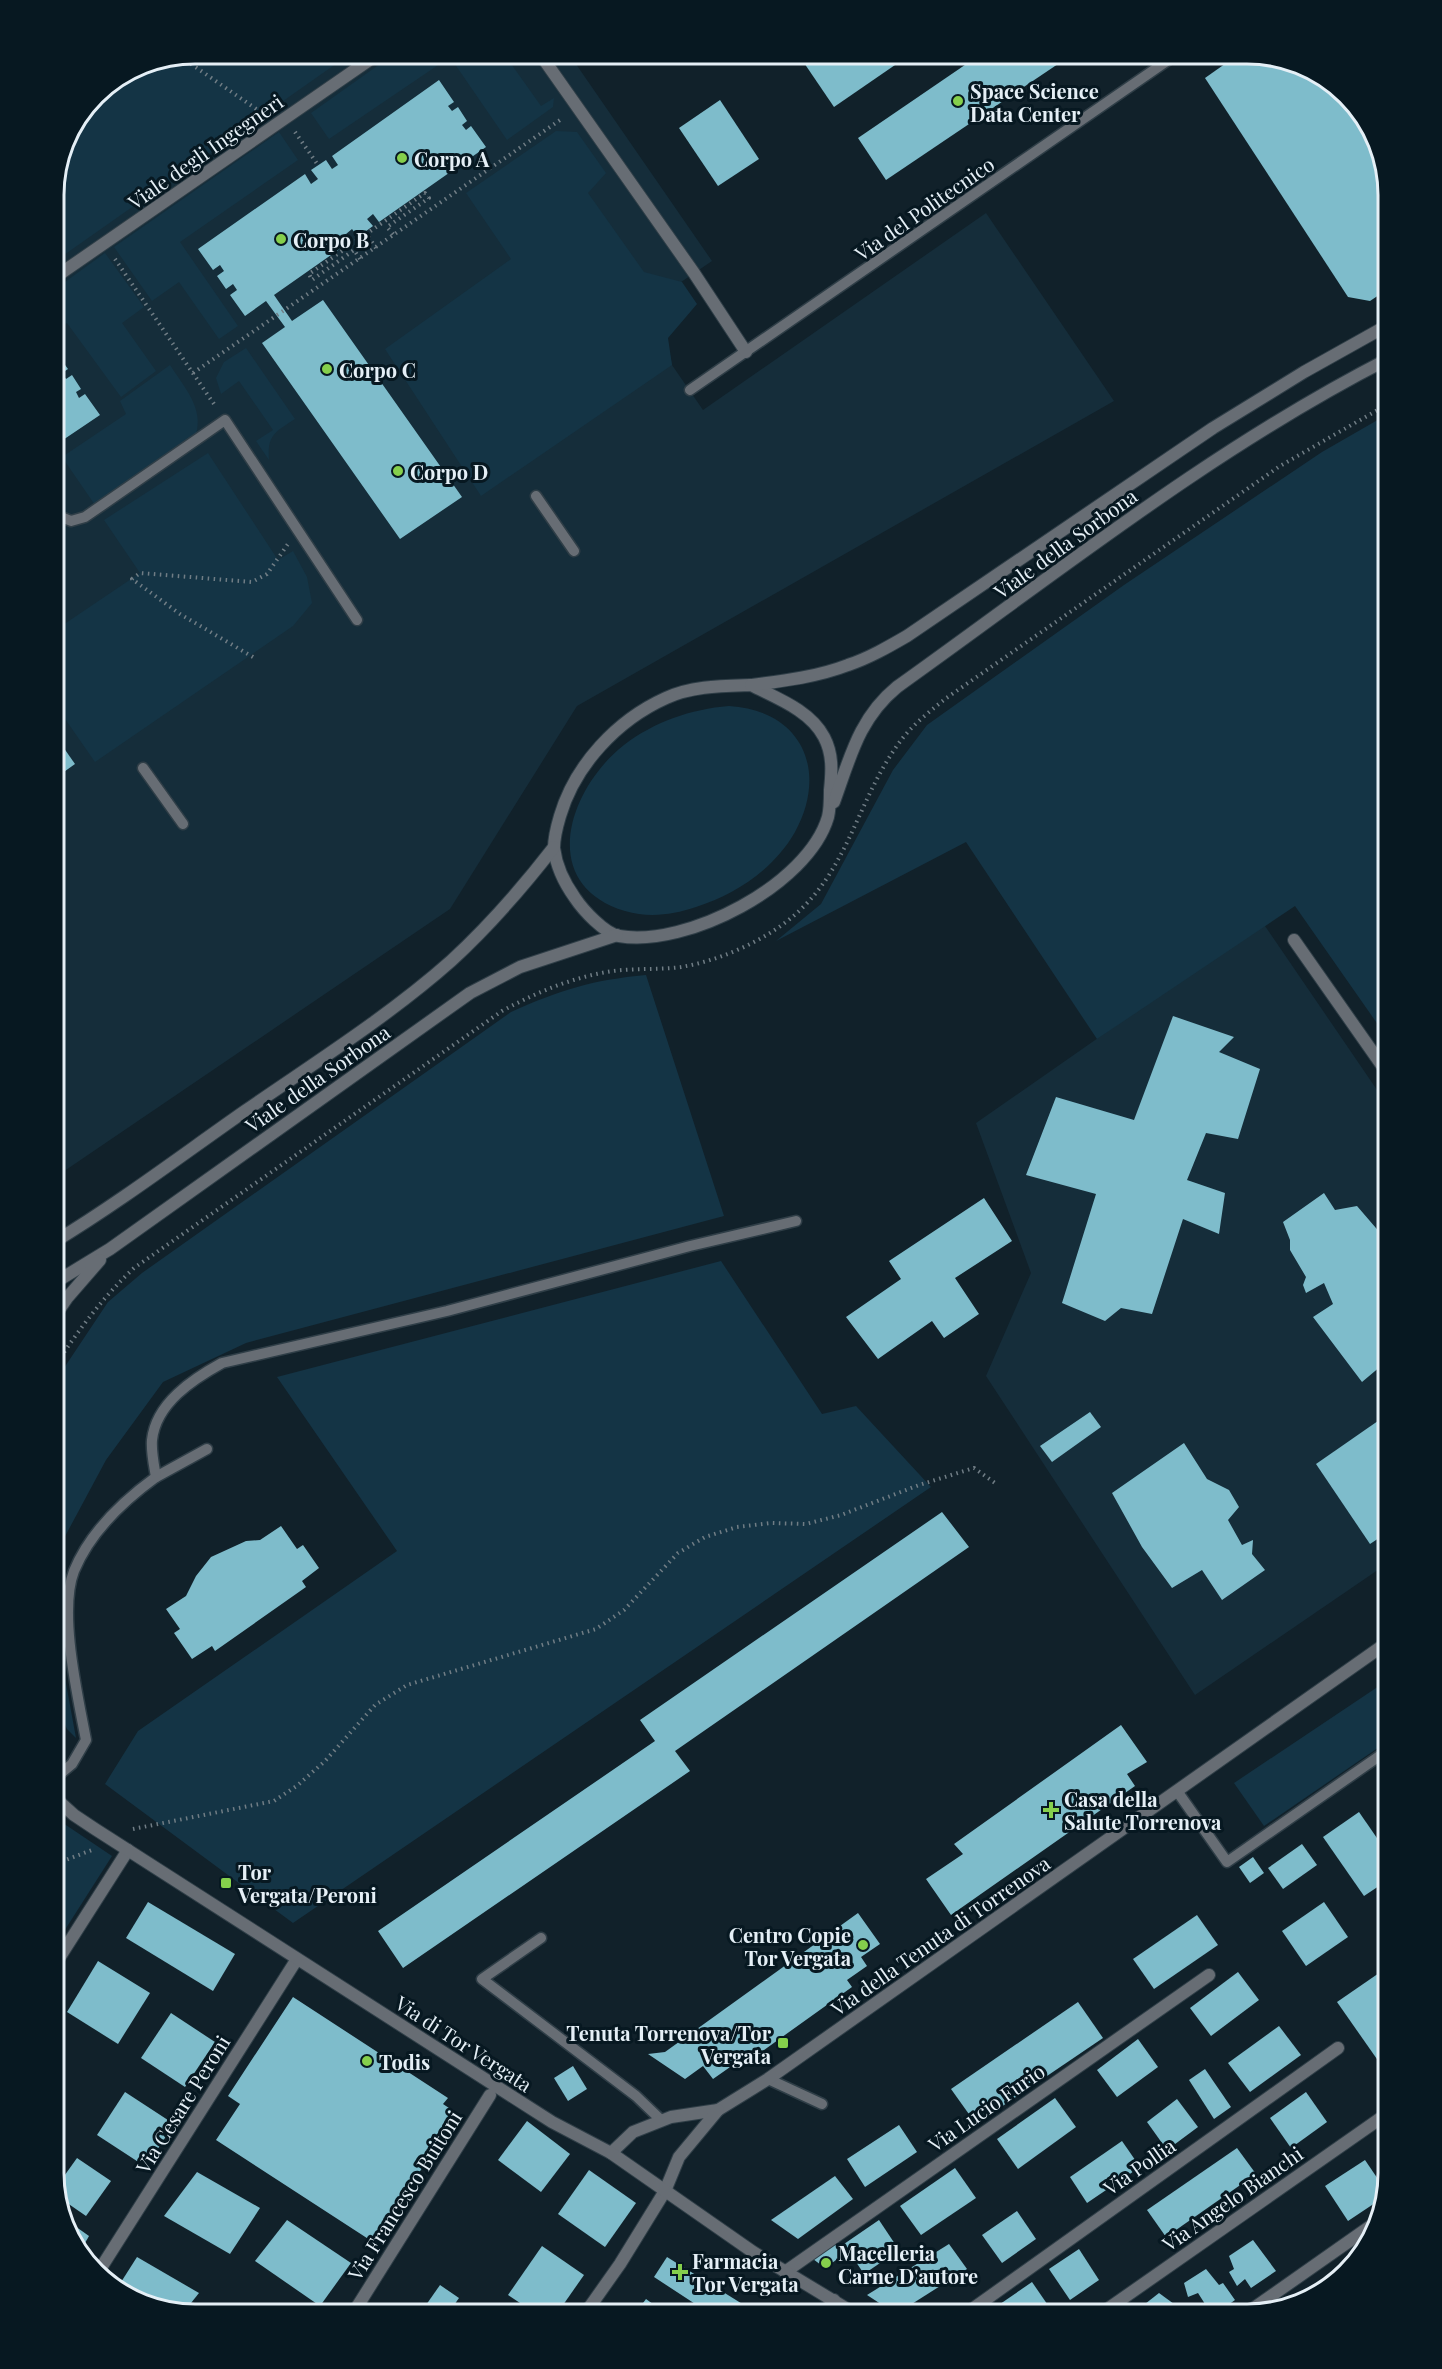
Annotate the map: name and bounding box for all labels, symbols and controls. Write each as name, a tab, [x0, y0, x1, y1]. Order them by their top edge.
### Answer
place label: Space Science Data Center	[970, 77, 1099, 127]
street label: Viale degli Ingegneri	[121, 87, 288, 215]
marker: Space Science Data Center	[951, 94, 965, 108]
place label: Corpo A	[414, 145, 490, 172]
street label: Via del Politecnico	[848, 150, 999, 267]
marker: Corpo A	[395, 151, 409, 165]
place label: Corpo B	[293, 226, 369, 253]
marker: Corpo B	[274, 232, 288, 246]
place label: Corpo C	[339, 356, 416, 383]
marker: Corpo C	[320, 362, 334, 376]
place label: Corpo D	[410, 458, 488, 485]
marker: Corpo D	[391, 464, 405, 478]
street label: Viale della Sorbona	[987, 482, 1142, 605]
street label: Viale della Sorbona	[239, 1018, 395, 1139]
place label: Casa della Salute Torrenova	[1064, 1785, 1222, 1835]
marker: Casa della Salute Torrenova	[1042, 1801, 1060, 1819]
street label: Via della Tenuta di Torrenova	[824, 1849, 1055, 2022]
place label: Tor Vergata/Peroni	[237, 1858, 377, 1908]
marker: Tor Vergata/Peroni	[219, 1876, 233, 1890]
place label: Centro Copie Tor Vergata	[729, 1921, 852, 1971]
marker: Centro Copie Tor Vergata	[856, 1938, 870, 1952]
street label: Via di Tor Vergata	[390, 1988, 537, 2097]
place label: Tenuta Torrenova/Tor Vergata	[566, 2019, 772, 2069]
street label: Via Cesare Peroni	[128, 2030, 235, 2179]
marker: Tenuta Torrenova/Tor Vergata	[776, 2036, 790, 2050]
place label: Todis	[379, 2048, 430, 2075]
marker: Todis	[360, 2054, 374, 2068]
street label: Via Lucio Furio	[922, 2057, 1050, 2158]
street label: Via Francesco Buitoni	[340, 2105, 467, 2286]
street label: Via Pollia	[1097, 2131, 1180, 2201]
street label: Via Angelo Bianchi	[1156, 2139, 1308, 2257]
place label: Macelleria Carne D'autore	[838, 2239, 978, 2289]
place label: Farmacia Tor Vergata	[692, 2247, 799, 2297]
marker: Macelleria Carne D'autore	[819, 2256, 833, 2270]
marker: Farmacia Tor Vergata	[673, 2265, 687, 2279]

